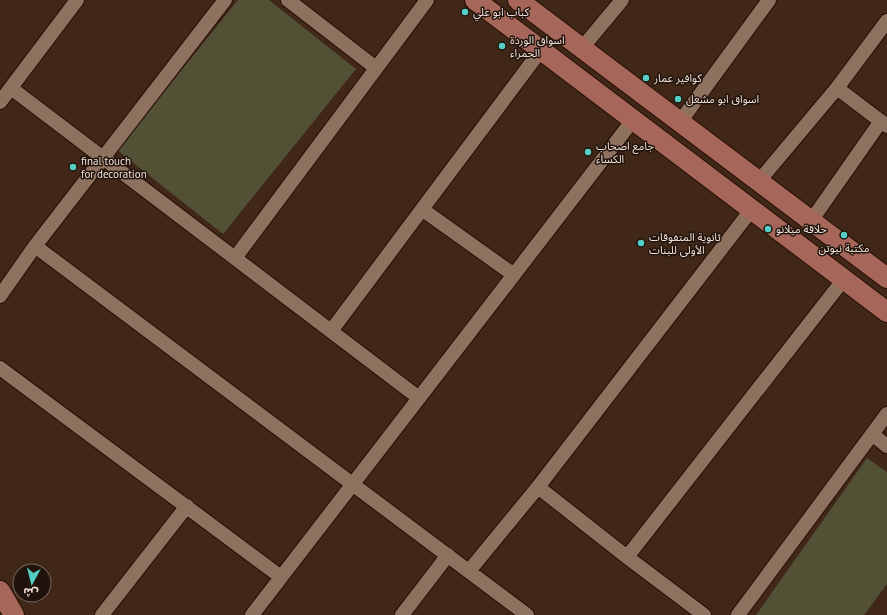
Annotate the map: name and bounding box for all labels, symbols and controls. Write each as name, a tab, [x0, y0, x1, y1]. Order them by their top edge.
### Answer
place label: كباب ابو علي	[473, 5, 529, 22]
marker: كباب ابو علي	[460, 7, 470, 17]
place label: اسواق الوردة الحمراء	[510, 33, 565, 60]
marker: اسواق الوردة الحمراء	[497, 41, 507, 51]
place label: كوافير عمار	[653, 71, 702, 85]
marker: كوافير عمار	[641, 73, 651, 83]
place label: اسواق ابو مشعل	[686, 92, 759, 106]
marker: اسواق ابو مشعل	[673, 94, 683, 104]
place label: جامع اصحاب الكساء	[596, 139, 654, 166]
marker: جامع اصحاب الكساء	[583, 147, 593, 157]
place label: final touch for decoration	[81, 154, 147, 181]
marker: final touch for decoration	[68, 162, 78, 172]
place label: حلاقة ميلانو	[776, 222, 827, 236]
marker: حلاقة ميلانو	[763, 224, 773, 234]
place label: ثانوية المتفوقات الأولى للبنات	[649, 230, 721, 257]
marker: مكتبة نيوتن	[839, 230, 849, 240]
marker: ثانوية المتفوقات الأولى للبنات	[636, 238, 646, 248]
place label: مكتبة نيوتن	[818, 241, 870, 255]
north arrow	[12, 563, 52, 603]
text: ش	[22, 585, 39, 601]

